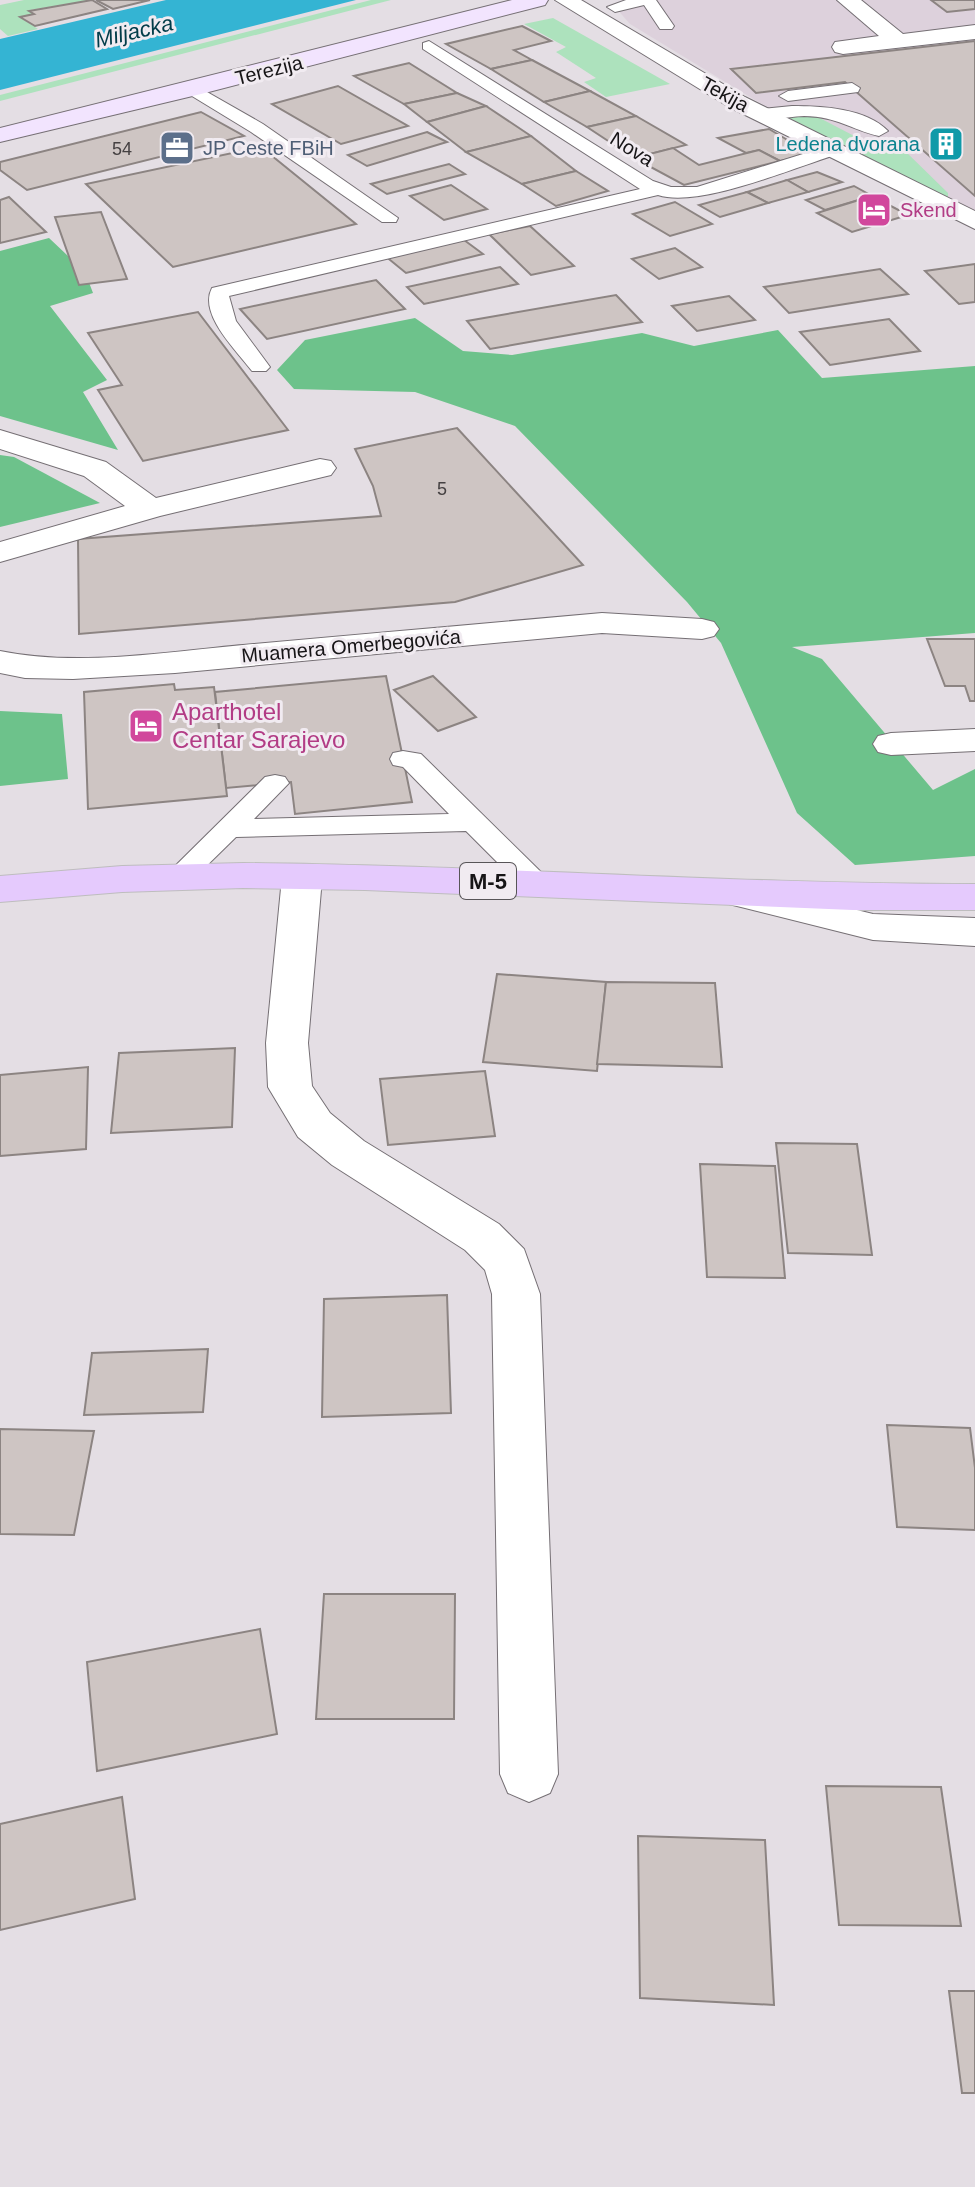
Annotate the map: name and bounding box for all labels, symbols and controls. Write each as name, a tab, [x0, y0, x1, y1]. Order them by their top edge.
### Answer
water label: Miljacka	[93, 10, 176, 53]
street label: Terezija	[233, 51, 306, 89]
street label: Tekija	[697, 72, 753, 116]
building icon: Ledena dvorana	[927, 125, 965, 163]
street label: Nova	[606, 127, 658, 171]
office icon: JP Ceste FBiH	[158, 129, 196, 167]
place label: Ledena dvorana	[775, 133, 921, 155]
place label: JP Ceste FBiH	[203, 137, 334, 159]
house number: 54	[112, 139, 132, 159]
hotel icon: Skend	[855, 191, 893, 229]
place label: Skend	[900, 199, 957, 221]
house number: 5	[437, 479, 447, 499]
street label: Muamera Omerbegovića	[240, 625, 462, 667]
place label: Aparthotel Centar Sarajevo	[172, 698, 345, 753]
hotel icon: Aparthotel Centar Sarajevo	[127, 707, 165, 745]
road number: M-5	[460, 863, 516, 899]

